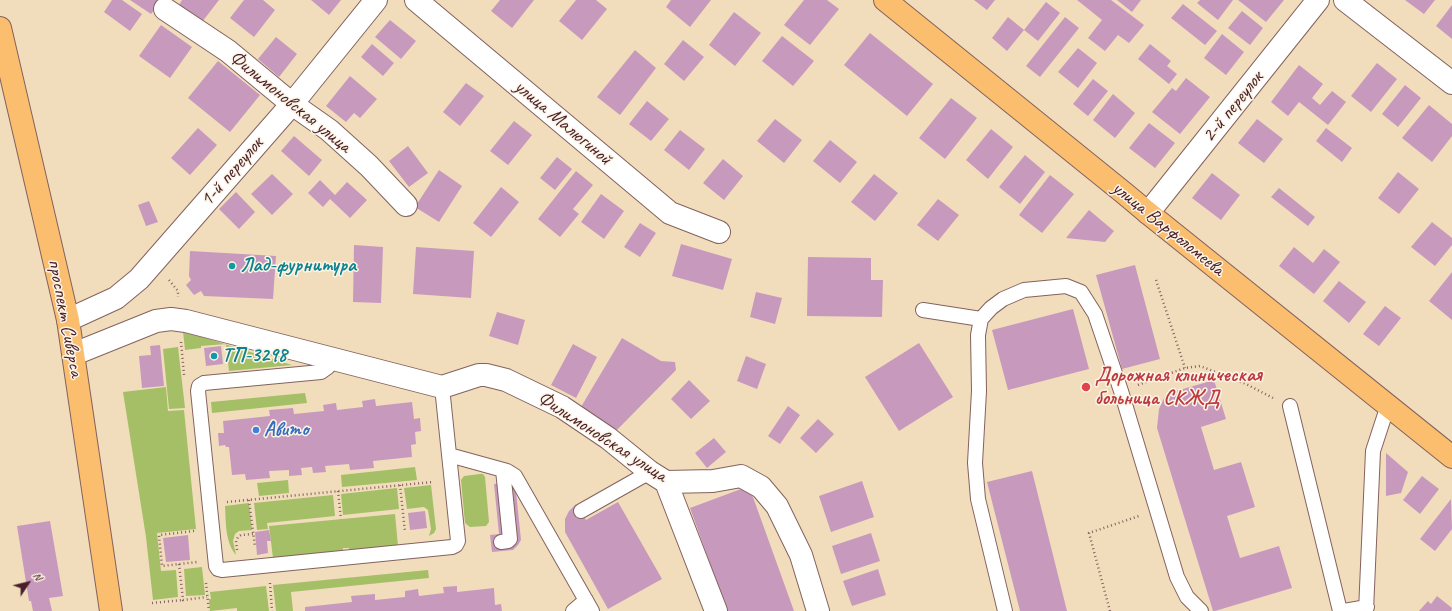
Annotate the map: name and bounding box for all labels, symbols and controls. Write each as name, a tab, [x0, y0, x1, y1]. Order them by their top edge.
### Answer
street label: Филимоновская улица	[224, 46, 356, 158]
street label: 2-й переулок	[1197, 67, 1269, 147]
street label: улица Малюгиной	[509, 75, 617, 171]
street label: 1-й переулок	[195, 132, 269, 212]
street label: улица Варфоломеева	[1107, 176, 1229, 282]
place label: Лад-фурнитура	[240, 254, 356, 278]
street label: проспект Сиверса	[42, 257, 88, 379]
marker: Лад-фурнитура	[227, 261, 237, 271]
place label: ТП-3298	[222, 344, 287, 368]
marker: ТП-3298	[209, 351, 219, 361]
place label: Дорожная клиническая больница СКЖД	[1095, 364, 1262, 411]
marker: Дорожная клиническая больница СКЖД	[1080, 381, 1092, 393]
street label: Филимоновская улица	[533, 386, 671, 488]
place label: Авито	[264, 418, 309, 442]
marker: Авито	[251, 425, 261, 435]
north arrow	[8, 563, 48, 603]
text: N	[30, 569, 46, 583]

